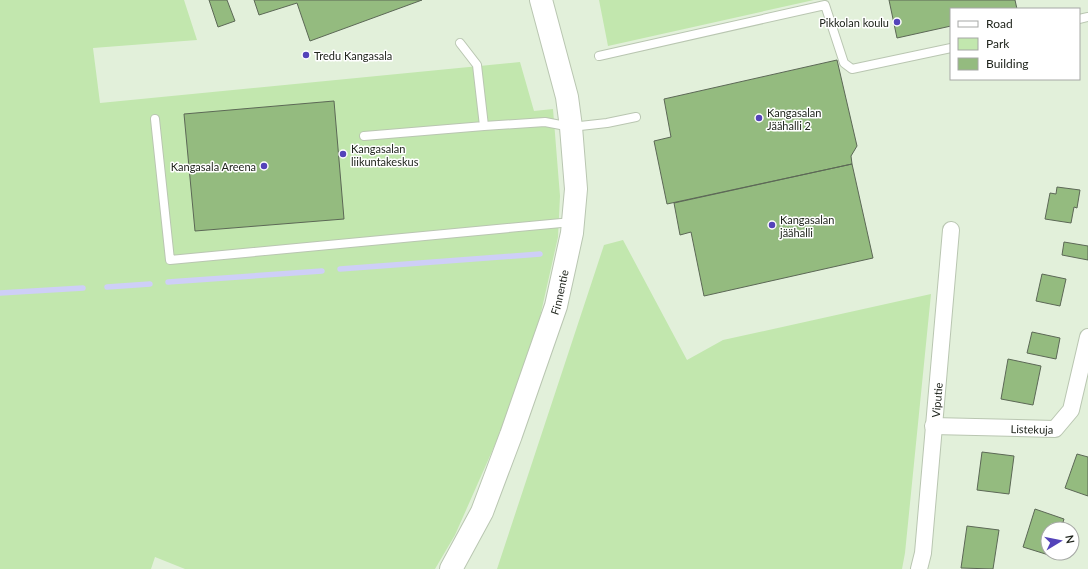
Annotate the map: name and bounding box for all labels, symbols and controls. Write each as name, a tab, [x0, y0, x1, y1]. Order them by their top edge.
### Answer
legend	[950, 8, 1080, 80]
place label: Pikkolan koulu	[819, 16, 889, 29]
text: Road	[986, 16, 1013, 31]
marker: Pikkolan koulu	[892, 17, 902, 27]
text: Park	[986, 36, 1010, 51]
place label: Tredu Kangasala	[314, 49, 392, 62]
marker: Tredu Kangasala	[301, 50, 311, 60]
text: Building	[986, 56, 1029, 71]
place label: Kangasalan Jäähalli 2	[767, 106, 821, 132]
marker: Kangasalan Jäähalli 2	[754, 113, 764, 123]
place label: Kangasalan liikuntakeskus	[351, 142, 419, 168]
marker: Kangasalan liikuntakeskus	[338, 149, 348, 159]
place label: Kangasala Areena	[171, 160, 256, 173]
marker: Kangasala Areena	[259, 161, 269, 171]
place label: Kangasalan jäähalli	[779, 213, 834, 239]
marker: Kangasalan jäähalli	[767, 220, 777, 230]
street label: Finnentie	[547, 268, 570, 316]
street label: Viputie	[928, 382, 944, 418]
street label: Listekuja	[1010, 421, 1053, 435]
north arrow	[1040, 521, 1080, 561]
text: N	[1063, 534, 1077, 544]

